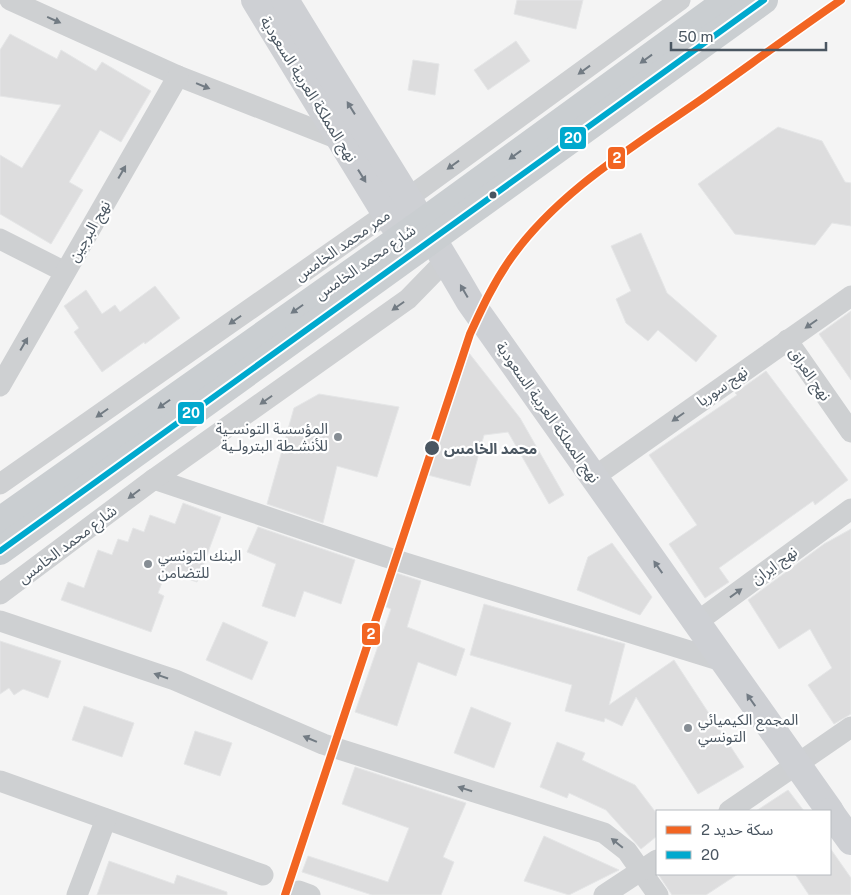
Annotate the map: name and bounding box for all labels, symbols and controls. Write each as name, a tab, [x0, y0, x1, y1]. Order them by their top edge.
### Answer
street label: نهج المملكة العربية السعودية	[254, 13, 361, 167]
one-way arrow	[47, 16, 61, 24]
scale bar	[671, 20, 826, 52]
text: 50 m	[678, 28, 713, 45]
one-way arrow	[640, 54, 653, 65]
one-way arrow	[577, 65, 591, 75]
one-way arrow	[196, 82, 211, 90]
one-way arrow	[346, 101, 355, 114]
line badge: 20	[559, 126, 587, 150]
text: 20	[564, 130, 582, 146]
line badge: 2	[607, 146, 626, 170]
one-way arrow	[508, 150, 522, 160]
text: 2	[613, 150, 622, 166]
one-way arrow	[447, 160, 460, 171]
one-way arrow	[118, 166, 127, 179]
one-way arrow	[358, 169, 367, 182]
unlabelled marker	[488, 190, 498, 200]
street label: نهج البرجين	[65, 197, 117, 267]
street label: ممر محمد الخامس	[291, 206, 393, 285]
street label: شارع محمد الخامس	[311, 221, 421, 306]
one-way arrow	[459, 284, 468, 297]
one-way arrow	[391, 301, 405, 311]
one-way arrow	[290, 304, 303, 314]
one-way arrow	[228, 315, 242, 325]
one-way arrow	[804, 319, 818, 329]
one-way arrow	[20, 337, 29, 350]
street label: نهج المملكة العربية السعودية	[489, 338, 603, 488]
street label: نهج العراق	[782, 344, 834, 406]
street label: نهج سوريا	[693, 362, 753, 413]
one-way arrow	[259, 395, 273, 405]
one-way arrow	[157, 399, 171, 409]
line badge: 20	[177, 401, 205, 425]
text: 20	[182, 405, 200, 421]
one-way arrow	[95, 408, 108, 418]
one-way arrow	[671, 412, 685, 422]
place label: المؤسسة التونسـية للأنشـطة البترولـية	[215, 420, 328, 455]
marker: المؤسسة التونسـية للأنشـطة البترولـية	[332, 431, 344, 443]
marker: محمد الخامس	[423, 439, 441, 457]
place label: محمد الخامس	[444, 440, 537, 458]
one-way arrow	[128, 489, 141, 500]
street label: شارع محمد الخامس	[14, 501, 122, 590]
street label: نهج ايران	[748, 543, 803, 591]
place label: البنك التونسي للتضامن	[158, 547, 241, 582]
marker: البنك التونسي للتضامن	[142, 558, 154, 570]
one-way arrow	[653, 560, 663, 574]
one-way arrow	[729, 588, 743, 598]
line badge: 2	[361, 622, 381, 646]
text: 2	[367, 626, 376, 642]
one-way arrow	[153, 671, 168, 679]
one-way arrow	[746, 693, 756, 707]
place label: المجمع الكيميائي التونسي	[698, 711, 798, 748]
marker: المجمع الكيميائي التونسي	[682, 722, 694, 734]
one-way arrow	[303, 734, 317, 742]
one-way arrow	[457, 785, 472, 793]
legend	[656, 810, 831, 875]
text: سكة حديد 2	[701, 821, 773, 838]
one-way arrow	[611, 838, 624, 849]
text: 20	[701, 846, 719, 863]

